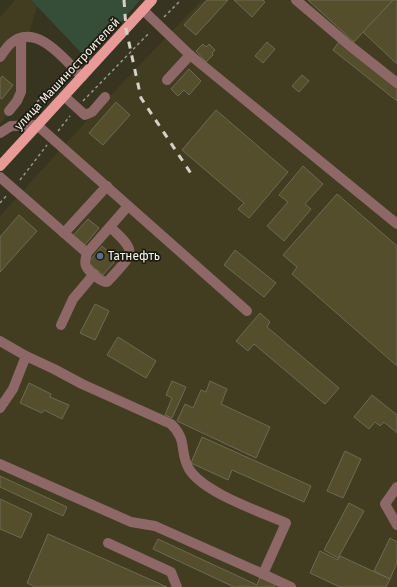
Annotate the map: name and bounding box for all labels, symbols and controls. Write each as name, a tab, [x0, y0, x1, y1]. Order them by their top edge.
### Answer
street label: улица Машиностроителей	[11, 15, 123, 133]
place label: Татнефть	[108, 249, 160, 263]
marker: Татнефть	[95, 251, 105, 261]

